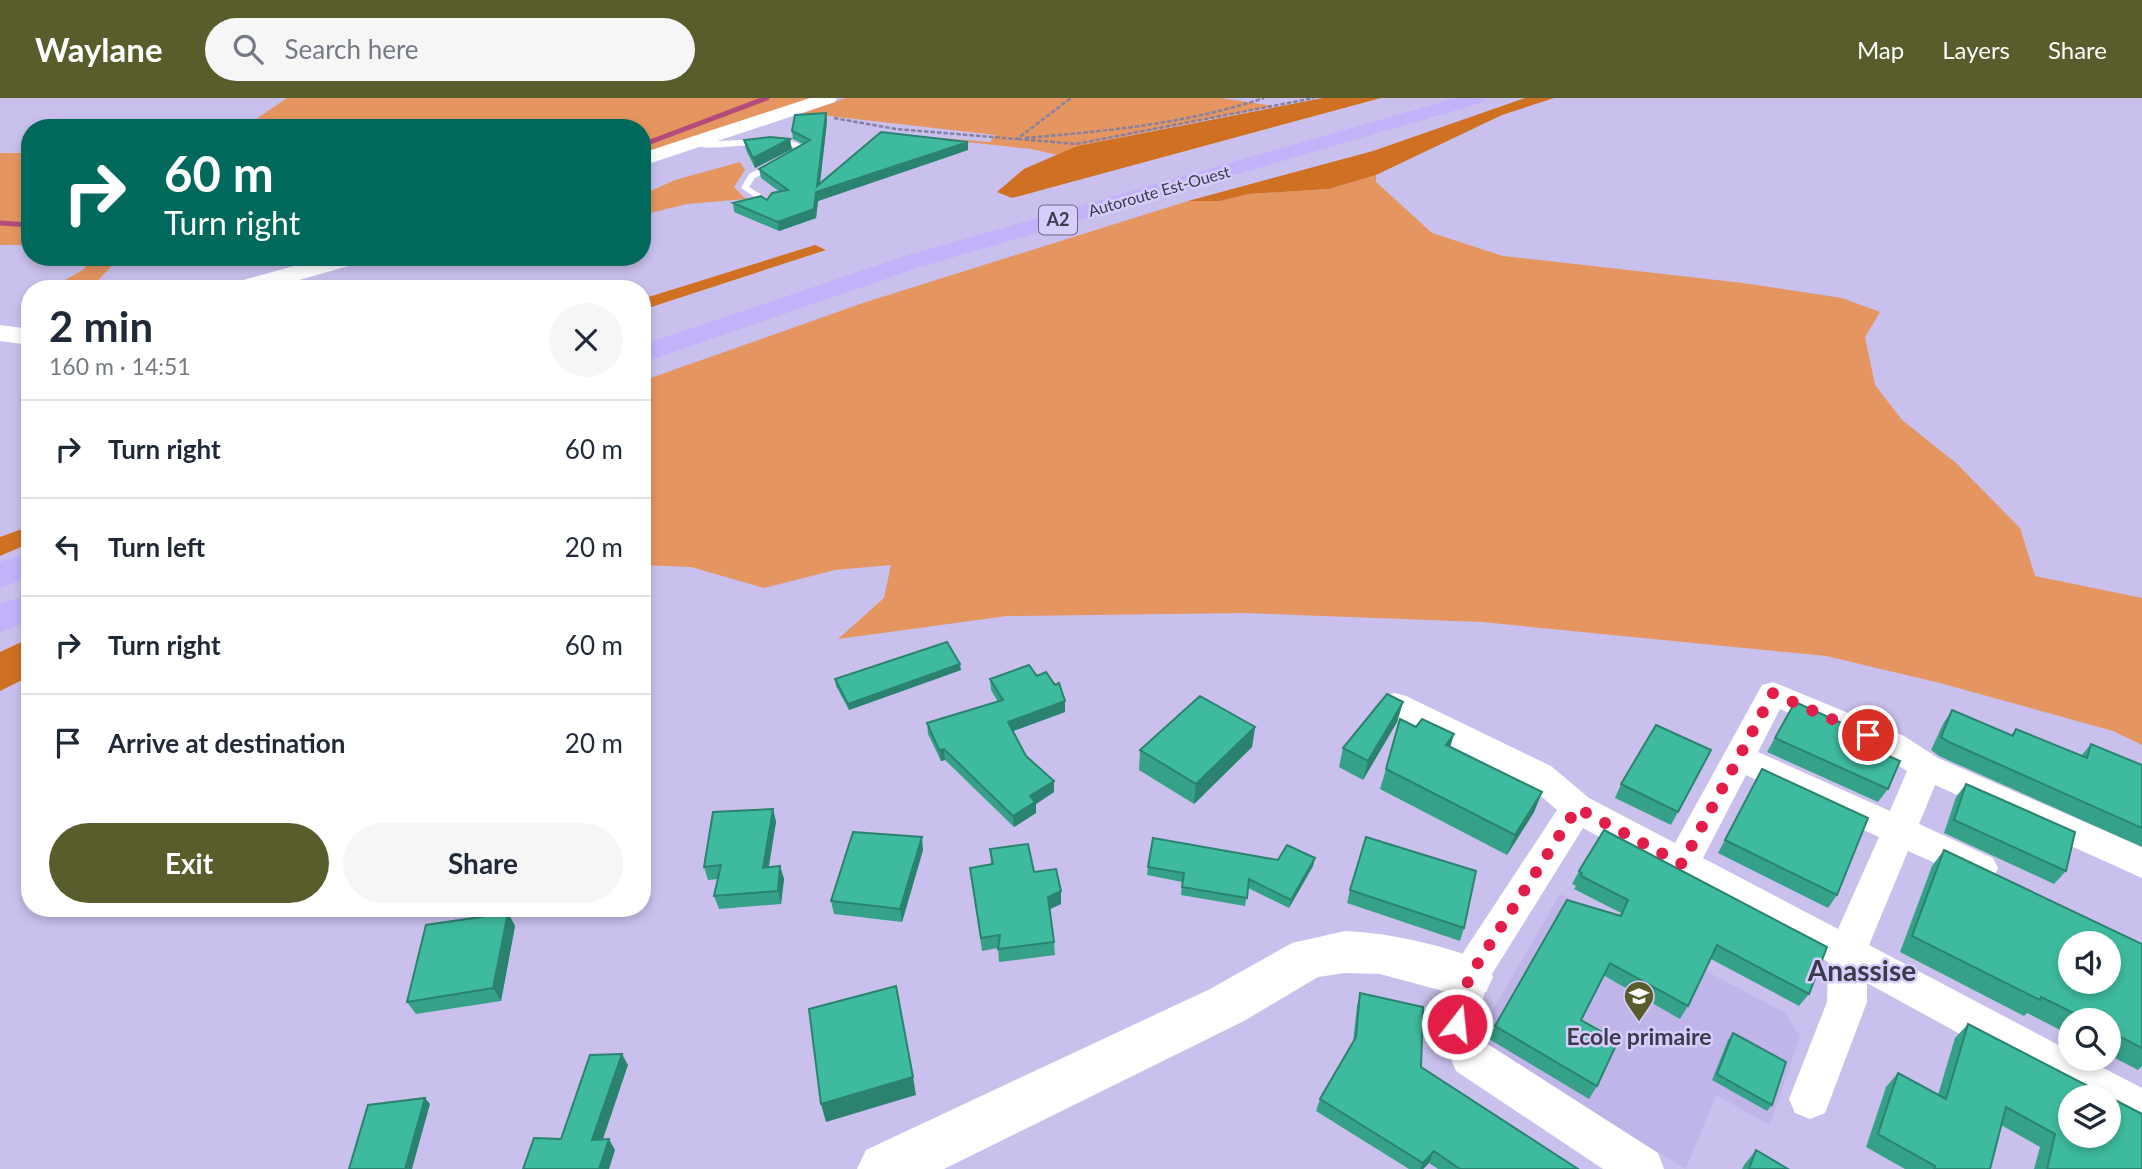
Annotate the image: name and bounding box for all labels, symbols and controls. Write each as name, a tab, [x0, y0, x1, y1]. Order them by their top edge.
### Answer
search box	[205, 18, 695, 81]
text: Waylane	[35, 29, 163, 69]
icon: search	[229, 30, 267, 68]
text: Search here	[285, 33, 419, 65]
text: Map	[1857, 35, 1904, 64]
text: Layers	[1942, 35, 2010, 64]
text: Share	[2048, 35, 2107, 64]
text: 60 m	[164, 144, 274, 202]
icon: right	[49, 147, 140, 238]
street label: Autoroute Est-Ouest	[1086, 161, 1232, 220]
text: Turn right	[164, 203, 300, 242]
road number: A2	[1039, 205, 1077, 234]
text: 2 min	[49, 301, 153, 351]
button: close	[549, 303, 623, 377]
text: 160 m · 14:51	[49, 352, 191, 380]
icon: right	[49, 430, 87, 468]
text: Turn right	[108, 433, 221, 465]
text: 60 m	[565, 433, 623, 465]
icon: left	[49, 528, 87, 566]
text: Turn left	[108, 531, 205, 563]
text: 20 m	[565, 531, 623, 563]
icon: right	[49, 626, 87, 664]
text: Turn right	[108, 629, 221, 661]
text: 60 m	[565, 629, 623, 661]
pin	[1838, 705, 1898, 765]
icon: arrive	[1849, 716, 1887, 754]
icon: arrive	[49, 724, 87, 762]
text: Arrive at destination	[108, 727, 345, 759]
text: 20 m	[565, 727, 623, 759]
button: Exit	[49, 823, 329, 903]
button: Share	[343, 823, 623, 903]
map controls	[2058, 931, 2121, 1148]
button: sound	[2058, 931, 2121, 994]
district label: Anassise	[1807, 953, 1916, 987]
school or university icon: Ecole primaire	[1622, 979, 1656, 1023]
position arrow	[1420, 987, 1494, 1061]
button: search	[2058, 1008, 2121, 1071]
place label: Ecole primaire	[1566, 1022, 1712, 1050]
button: layers	[2058, 1085, 2121, 1148]

